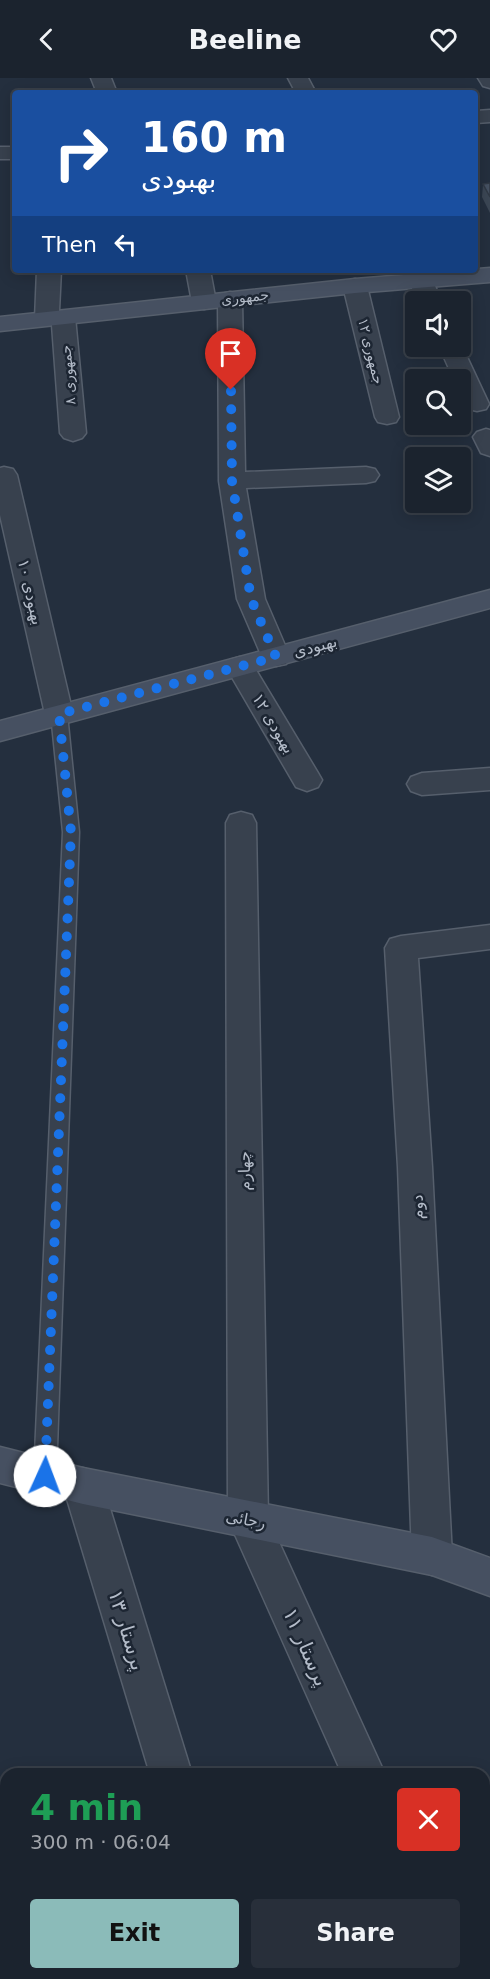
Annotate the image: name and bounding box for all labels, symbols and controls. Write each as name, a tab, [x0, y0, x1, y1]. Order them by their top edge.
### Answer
icon: back	[30, 23, 63, 56]
icon: heart	[427, 23, 460, 56]
text: Beeline	[188, 24, 302, 55]
text: 160 m	[141, 113, 287, 162]
icon: right	[42, 114, 120, 192]
text: بهبودی	[141, 163, 216, 194]
icon: left	[109, 228, 142, 261]
text: Then	[42, 232, 97, 257]
street label: جمهوری	[220, 287, 270, 308]
map controls	[405, 291, 471, 513]
button: sound	[405, 291, 471, 357]
street label: جمهوری ۱۲	[354, 316, 387, 386]
pin	[205, 328, 256, 390]
icon: arrive	[214, 337, 247, 370]
street label: جمهوری ۸	[57, 344, 80, 406]
button: search	[405, 369, 471, 435]
button: layers	[405, 447, 471, 513]
street label: بهبودی ۱۰	[13, 557, 47, 627]
street label: بهبودی	[291, 632, 339, 662]
street label: بهبودی ۱۲	[247, 690, 299, 757]
street label: چهارم	[235, 1151, 255, 1191]
street label: دوم	[408, 1194, 428, 1220]
position arrow	[13, 1444, 77, 1508]
street label: رجائی	[224, 1506, 267, 1534]
street label: پرستار ۱۳	[102, 1587, 151, 1673]
street label: پرستار ۱۱	[277, 1604, 334, 1690]
text: 4 min	[30, 1787, 143, 1828]
button: close	[397, 1788, 460, 1851]
text: 300 m · 06:04	[30, 1830, 171, 1854]
button: Exit	[30, 1899, 239, 1968]
button: Share	[251, 1899, 460, 1968]

